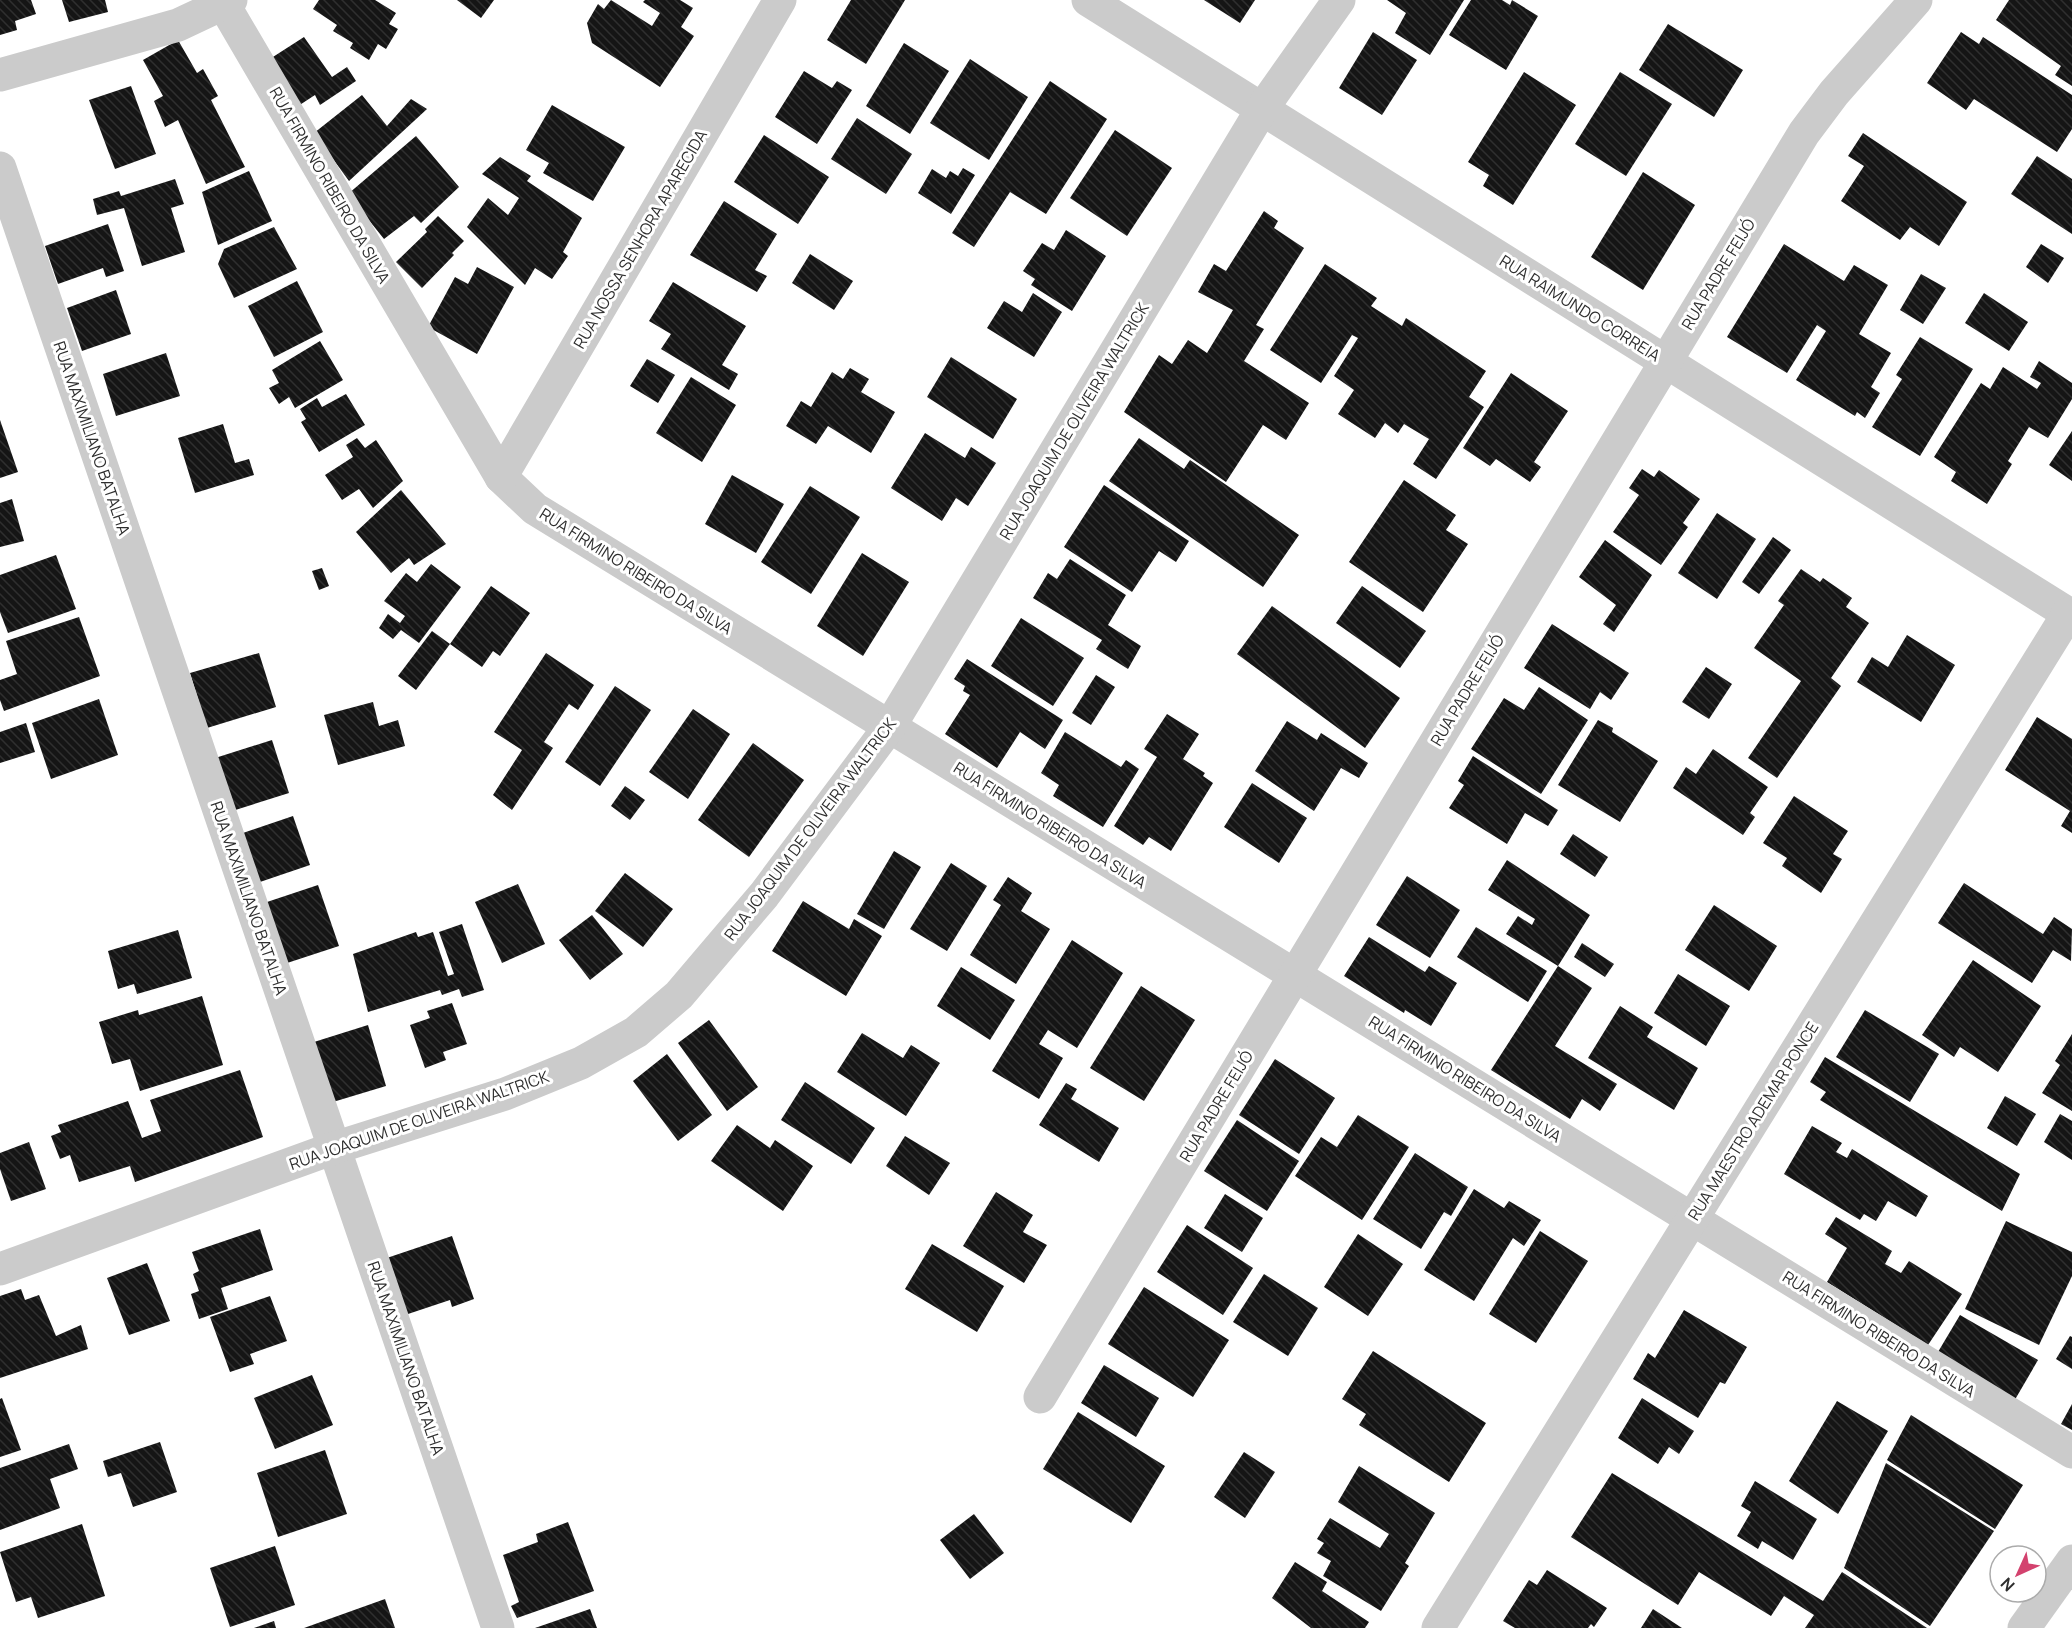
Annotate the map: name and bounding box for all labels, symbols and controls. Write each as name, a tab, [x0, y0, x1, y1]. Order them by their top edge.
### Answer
street label: RUA FIRMINO RIBEIRO DA SILVA	[265, 83, 395, 287]
street label: RUA NOSSA SENHORA APARECIDA	[568, 125, 712, 353]
street label: RUA PADRE FEIJÓ	[1676, 214, 1760, 334]
street label: RUA RAIMUNDO CORREIA	[1496, 250, 1664, 366]
street label: RUA JOAQUIM DE OLIVEIRA WALTRICK	[994, 298, 1154, 544]
street label: RUA MAXIMILIANO BATALHA	[48, 338, 136, 538]
street label: RUA FIRMINO RIBEIRO DA SILVA	[536, 503, 736, 639]
street label: RUA PADRE FEIJÓ	[1425, 630, 1509, 750]
street label: RUA JOAQUIM DE OLIVEIRA WALTRICK	[719, 713, 901, 945]
street label: RUA FIRMINO RIBEIRO DA SILVA	[950, 757, 1150, 893]
street label: RUA MAXIMILIANO BATALHA	[205, 798, 293, 998]
street label: RUA FIRMINO RIBEIRO DA SILVA	[1365, 1011, 1565, 1147]
street label: RUA MAESTRO ADEMAR PONCE	[1683, 1017, 1823, 1225]
street label: RUA PADRE FEIJÓ	[1174, 1046, 1258, 1166]
street label: RUA JOAQUIM DE OLIVEIRA WALTRICK	[286, 1065, 552, 1175]
street label: RUA MAXIMILIANO BATALHA	[362, 1258, 450, 1458]
street label: RUA FIRMINO RIBEIRO DA SILVA	[1779, 1266, 1979, 1402]
north arrow	[1988, 1544, 2048, 1604]
text: N	[1996, 1573, 2019, 1596]

